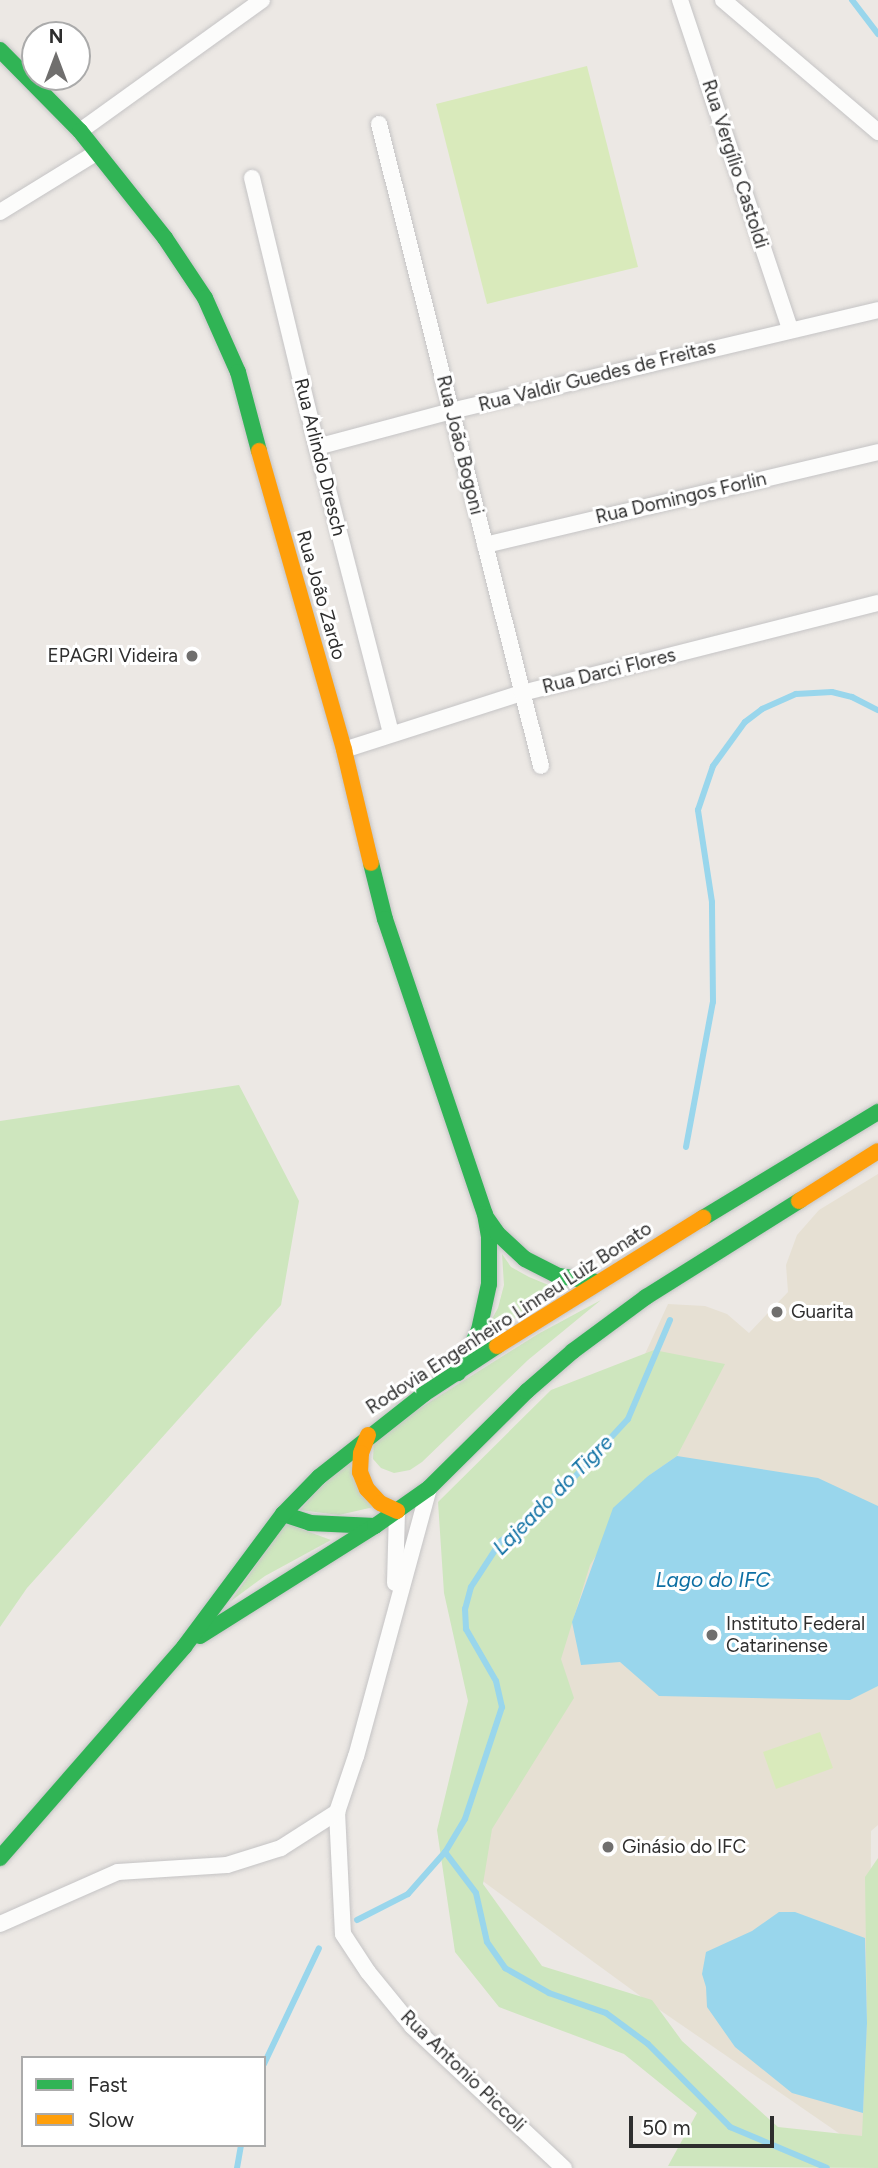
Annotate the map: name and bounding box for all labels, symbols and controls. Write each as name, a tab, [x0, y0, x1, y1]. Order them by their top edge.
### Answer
north arrow	[21, 21, 91, 91]
text: N	[49, 25, 63, 48]
street label: Rua Vergílio Castoldi	[697, 77, 773, 251]
street label: Rua Valdir Guedes de Freitas	[476, 335, 718, 417]
street label: Rua João Bogoni	[432, 373, 488, 517]
street label: Rua Arlindo Dresch	[289, 376, 351, 538]
street label: Rua Domingos Forlin	[593, 467, 769, 529]
street label: Rua João Zardo	[292, 528, 350, 662]
street label: Rua Darci Flores	[540, 643, 678, 699]
place label: EPAGRI Videira	[48, 645, 178, 667]
marker: EPAGRI Videira	[184, 648, 200, 664]
street label: Rodovia Engenheiro Linneu Luiz Bonato	[362, 1217, 656, 1419]
place label: Guarita	[791, 1301, 853, 1323]
marker: Guarita	[769, 1304, 785, 1320]
water label: Lajeado do Tigre	[488, 1430, 618, 1560]
water label: Lago do IFC	[656, 1567, 770, 1593]
place label: Instituto Federal Catarinense	[726, 1613, 865, 1657]
marker: Instituto Federal Catarinense	[704, 1627, 720, 1643]
place label: Ginásio do IFC	[622, 1836, 746, 1858]
marker: Ginásio do IFC	[600, 1839, 616, 1855]
street label: Rua Antonio Piccoli	[396, 2006, 530, 2136]
legend	[21, 2056, 266, 2147]
text: Fast	[88, 2072, 128, 2097]
scale bar	[633, 2102, 778, 2146]
text: Slow	[88, 2107, 134, 2132]
text: 50 m	[642, 2115, 691, 2140]

